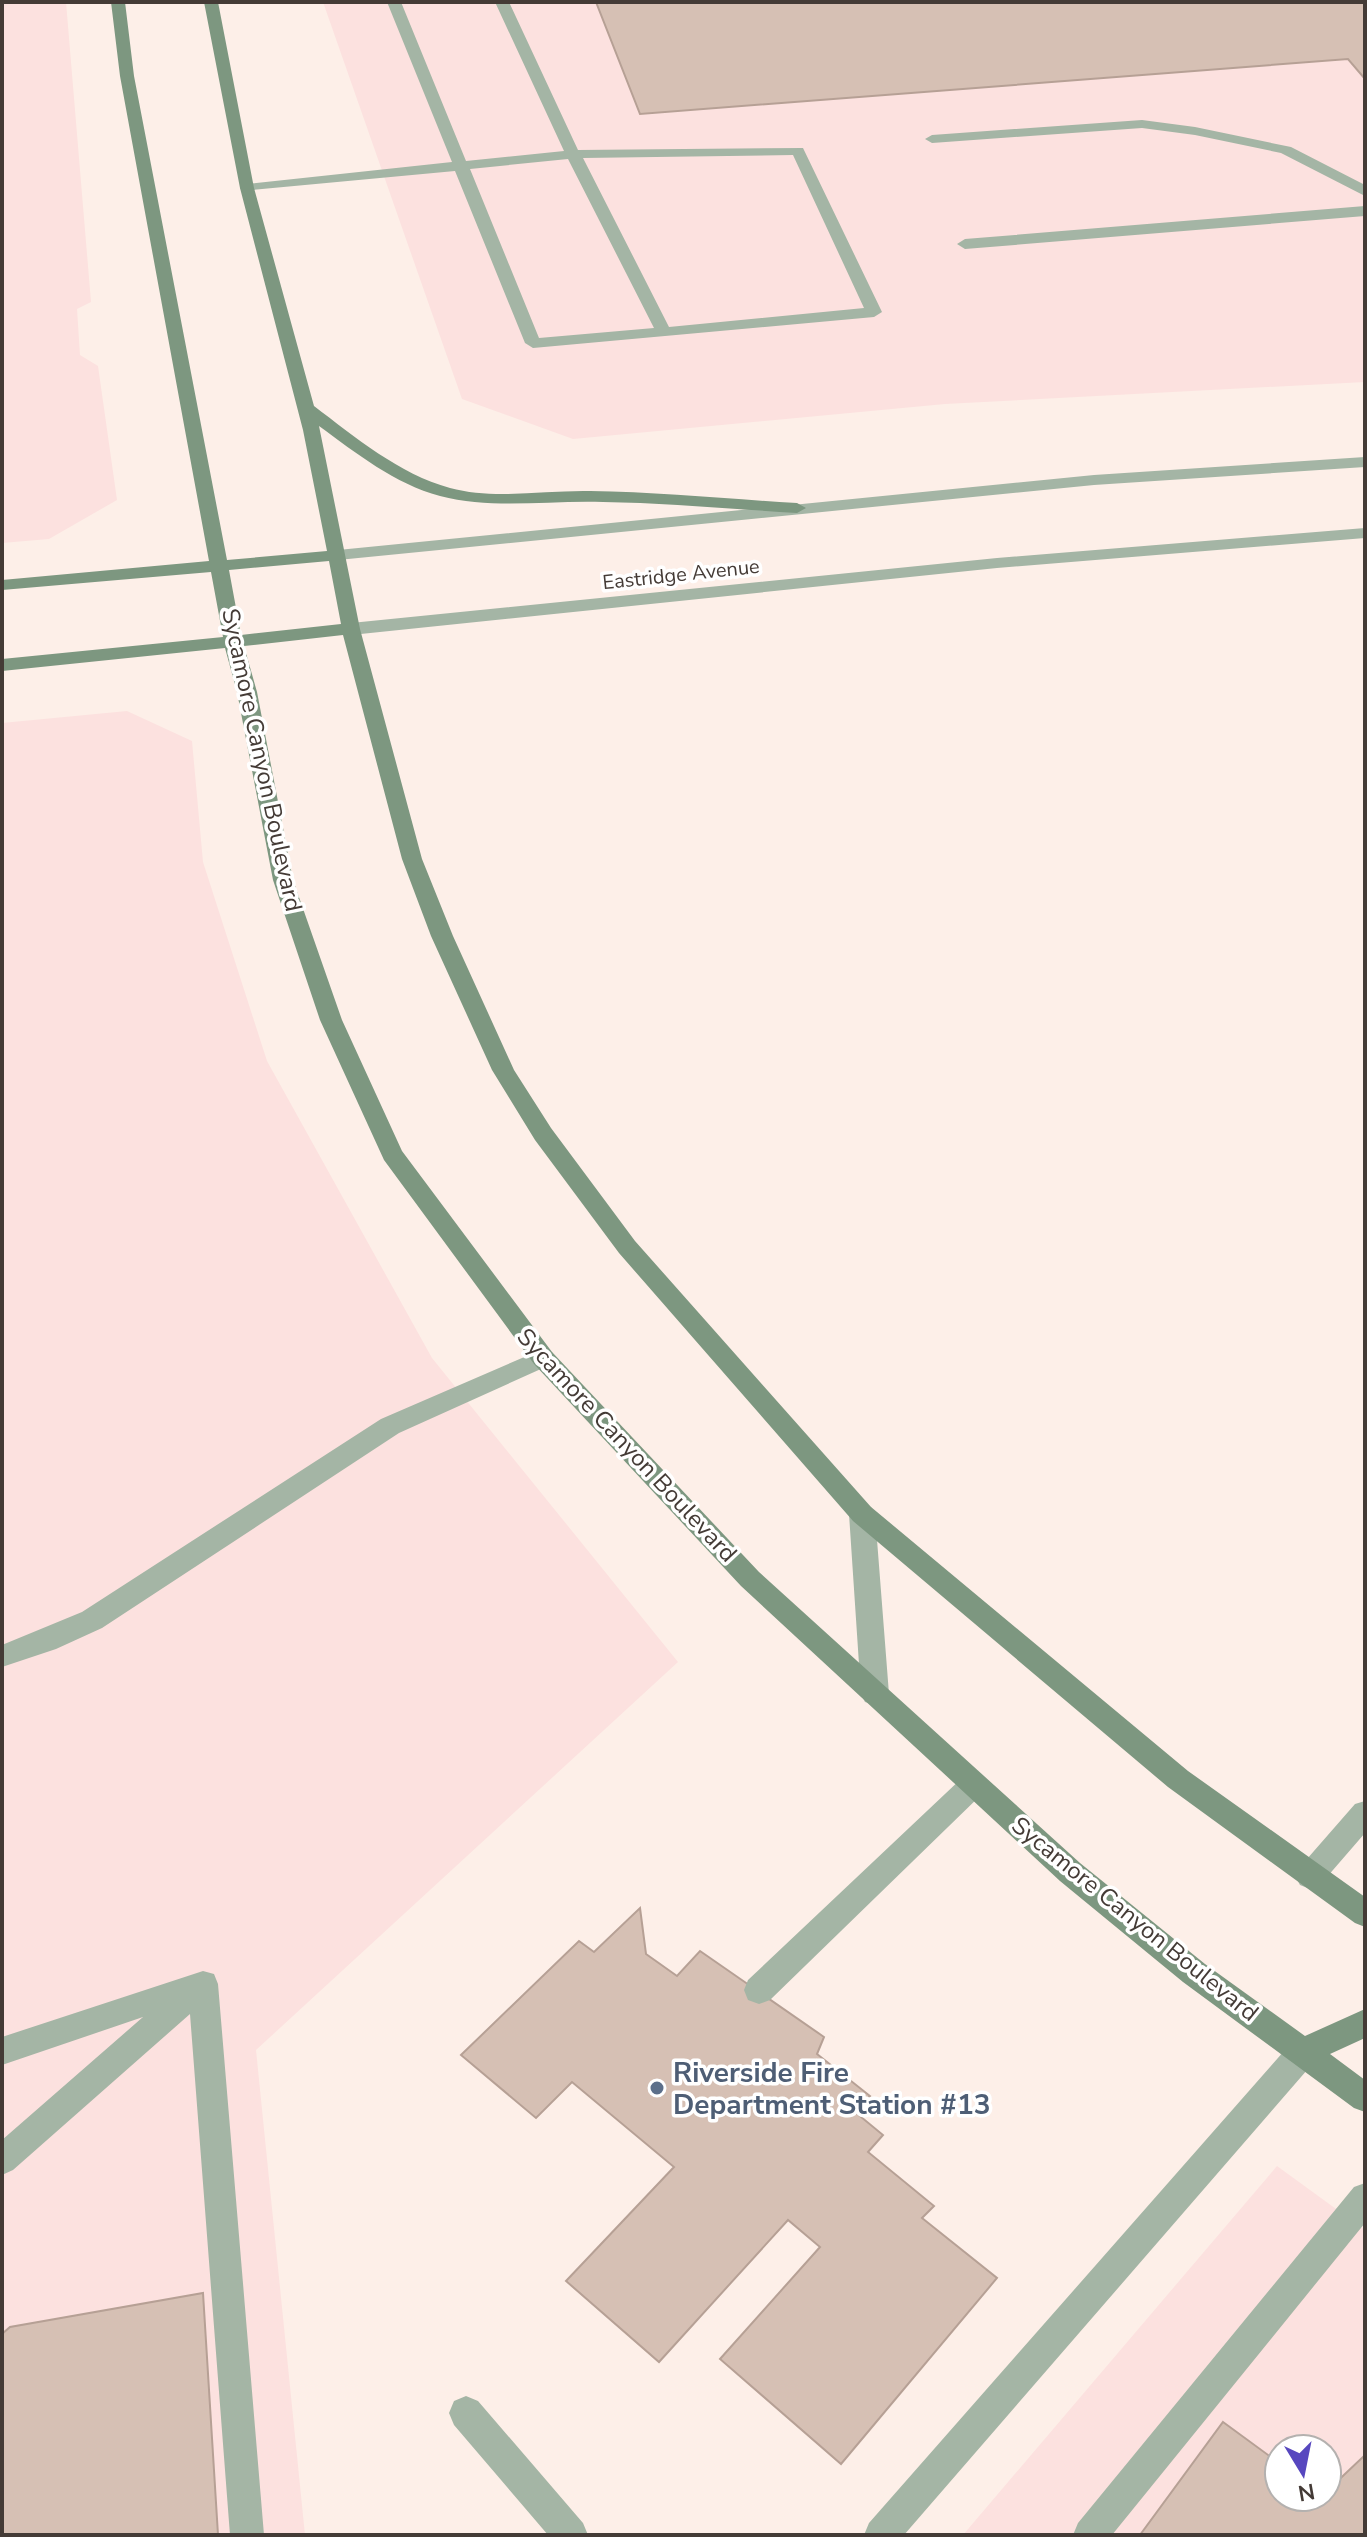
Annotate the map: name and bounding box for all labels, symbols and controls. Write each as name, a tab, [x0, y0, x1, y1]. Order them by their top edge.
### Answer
street label: Eastridge Avenue	[601, 553, 761, 596]
street label: Sycamore Canyon Boulevard	[214, 606, 310, 914]
street label: Sycamore Canyon Boulevard	[510, 1321, 744, 1569]
street label: Sycamore Canyon Boulevard	[1005, 1809, 1265, 2029]
place label: Riverside Fire Department Station #13	[673, 2054, 991, 2124]
marker: Riverside Fire Department Station #13	[648, 2079, 666, 2097]
north arrow	[1263, 2433, 1343, 2513]
text: N	[1296, 2476, 1317, 2508]

